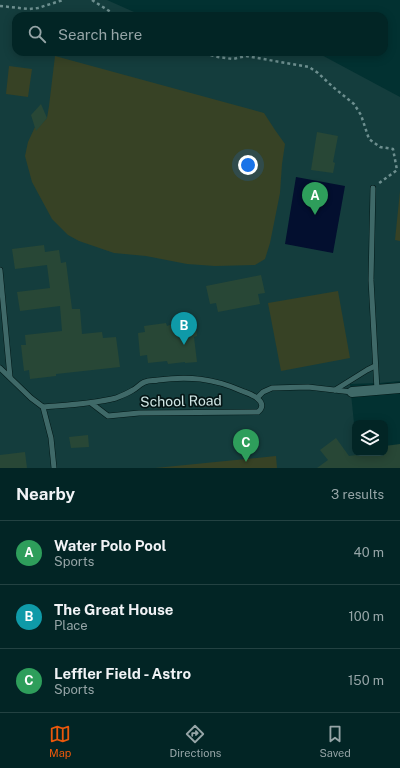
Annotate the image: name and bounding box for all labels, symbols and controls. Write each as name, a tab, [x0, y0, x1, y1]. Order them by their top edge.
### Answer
search box	[12, 12, 388, 56]
icon: search	[26, 23, 48, 45]
text: Search here	[58, 26, 142, 43]
your location	[238, 155, 258, 175]
pin: A	[302, 182, 328, 215]
pin: B	[171, 312, 197, 345]
street label: School Road	[140, 392, 222, 410]
map controls	[352, 420, 388, 456]
button: layers	[352, 420, 388, 456]
pin: C	[233, 429, 259, 462]
text: Nearby	[16, 484, 75, 504]
text: 3 results	[331, 487, 384, 502]
text: Water Polo Pool	[54, 537, 167, 554]
text: A	[24, 545, 34, 560]
text: 40 m	[353, 545, 384, 560]
text: Sports	[54, 554, 94, 569]
text: The Great House	[54, 601, 174, 618]
text: B	[25, 609, 33, 624]
text: 100 m	[348, 609, 384, 624]
text: Place	[54, 618, 88, 633]
text: Leffler Field - Astro	[54, 665, 191, 682]
text: C	[24, 673, 34, 688]
text: 150 m	[348, 673, 384, 688]
text: Sports	[54, 682, 94, 697]
tab: Map	[49, 723, 71, 759]
tab: Directions	[170, 723, 221, 759]
tab: Saved	[319, 723, 351, 759]

